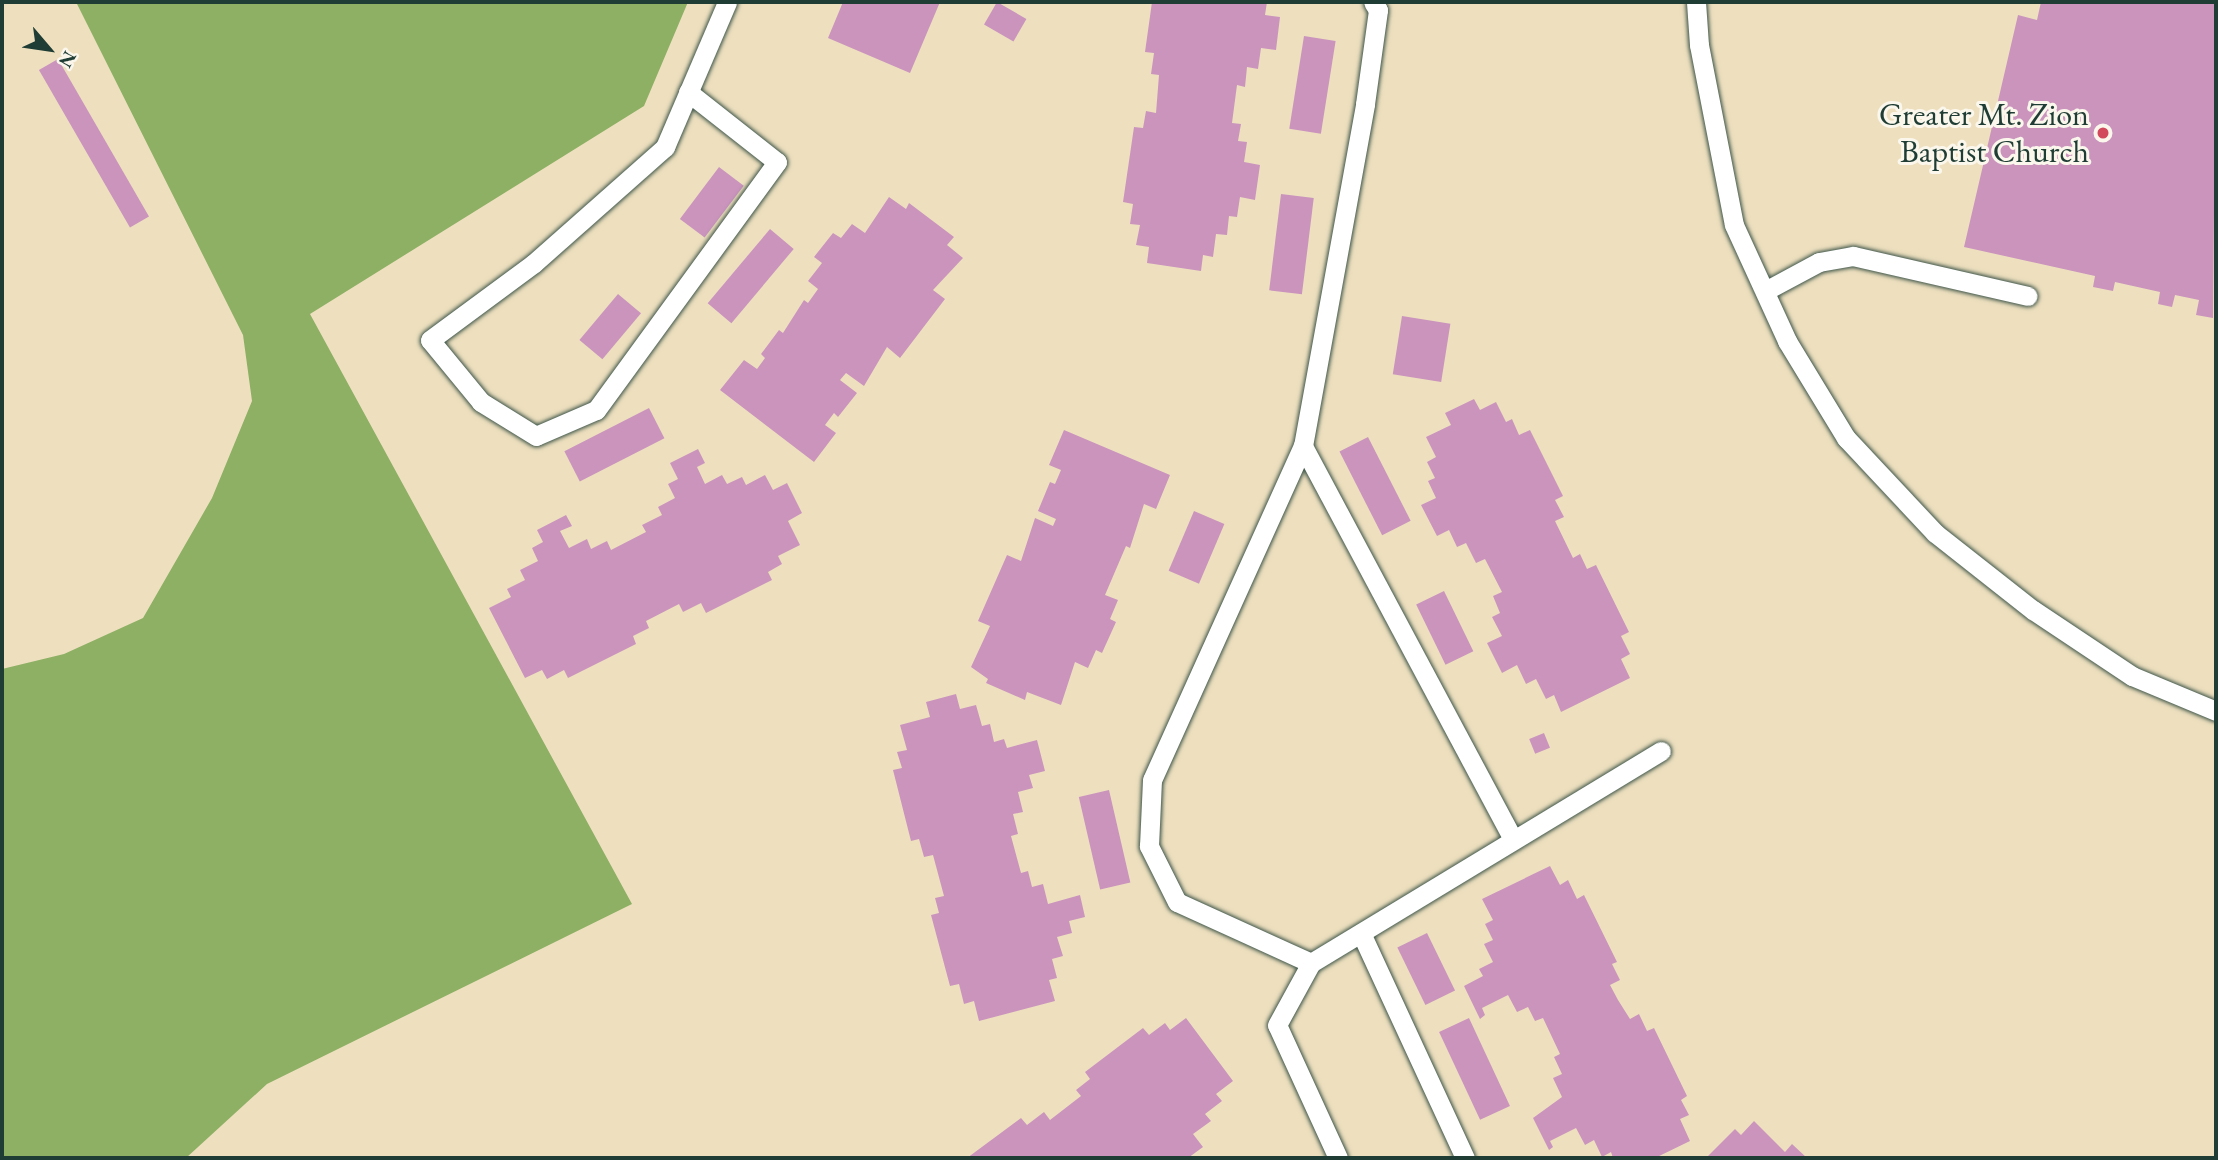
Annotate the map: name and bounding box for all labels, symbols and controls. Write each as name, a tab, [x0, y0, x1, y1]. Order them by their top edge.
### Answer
north arrow	[14, 14, 84, 84]
text: N	[53, 47, 82, 72]
place label: Greater Mt. Zion Baptist Church	[1879, 96, 2089, 171]
marker: Greater Mt. Zion Baptist Church	[2095, 125, 2111, 141]

